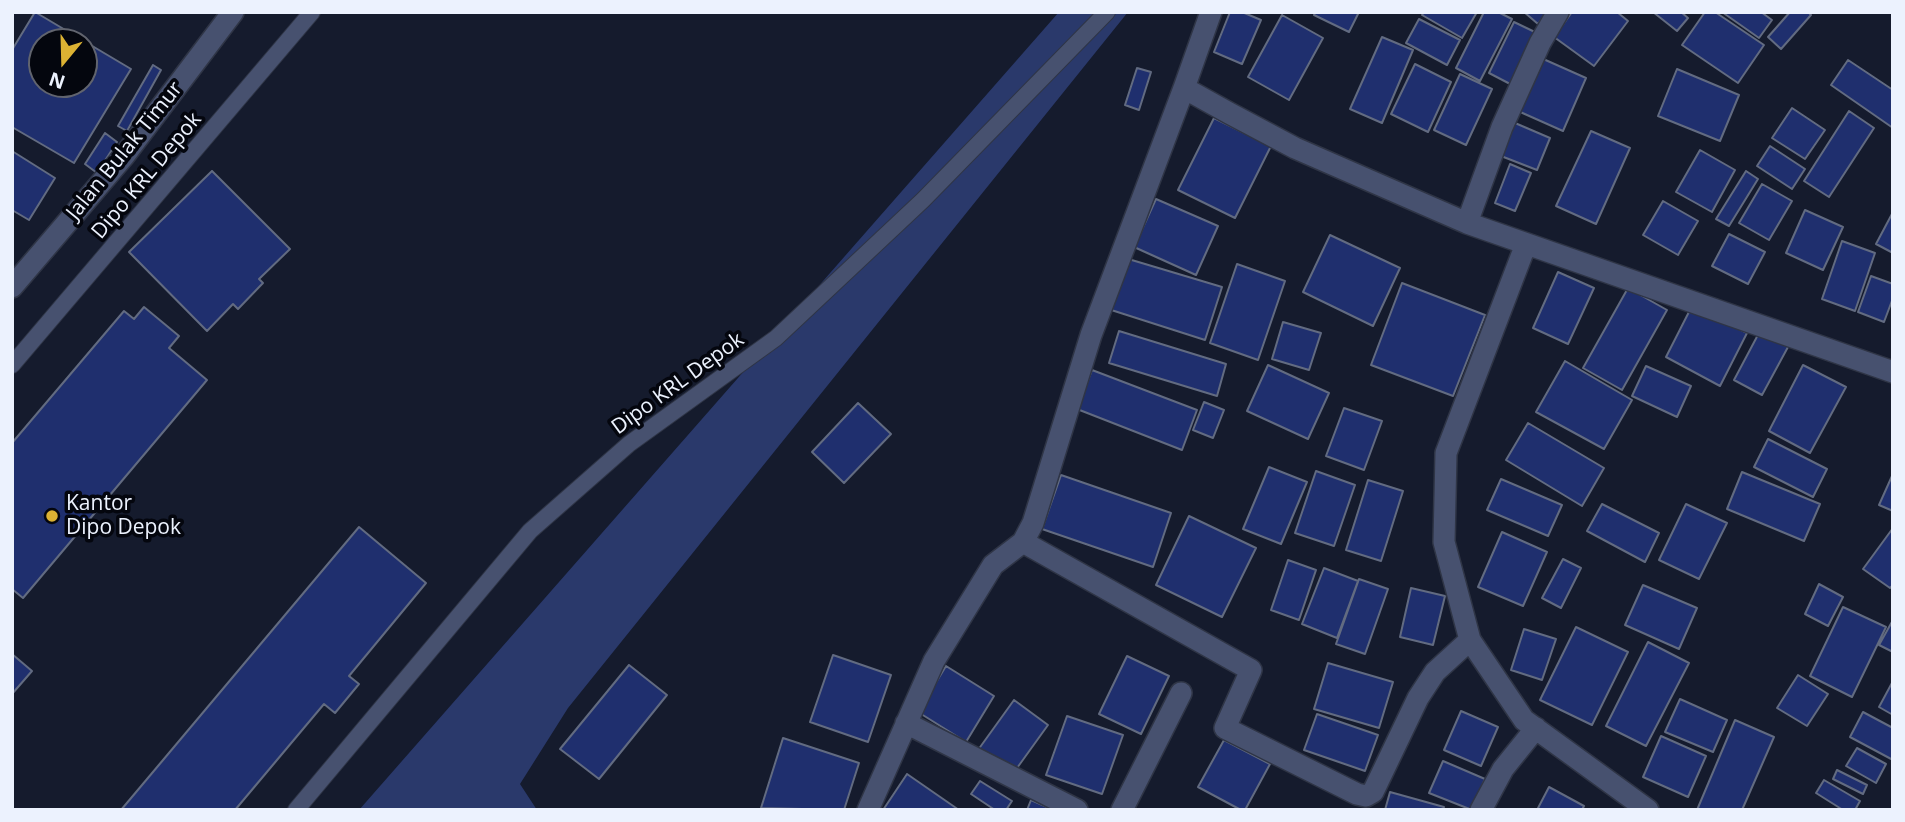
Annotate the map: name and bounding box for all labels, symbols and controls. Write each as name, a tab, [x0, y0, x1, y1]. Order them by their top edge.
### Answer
north arrow	[28, 28, 98, 98]
text: N	[45, 66, 68, 96]
street label: Jalan Bulak Timur	[62, 77, 188, 225]
street label: Dipo KRL Depok	[87, 108, 207, 244]
street label: Dipo KRL Depok	[607, 328, 749, 440]
place label: Kantor Dipo Depok	[66, 491, 181, 541]
marker: Kantor Dipo Depok	[44, 508, 60, 524]

